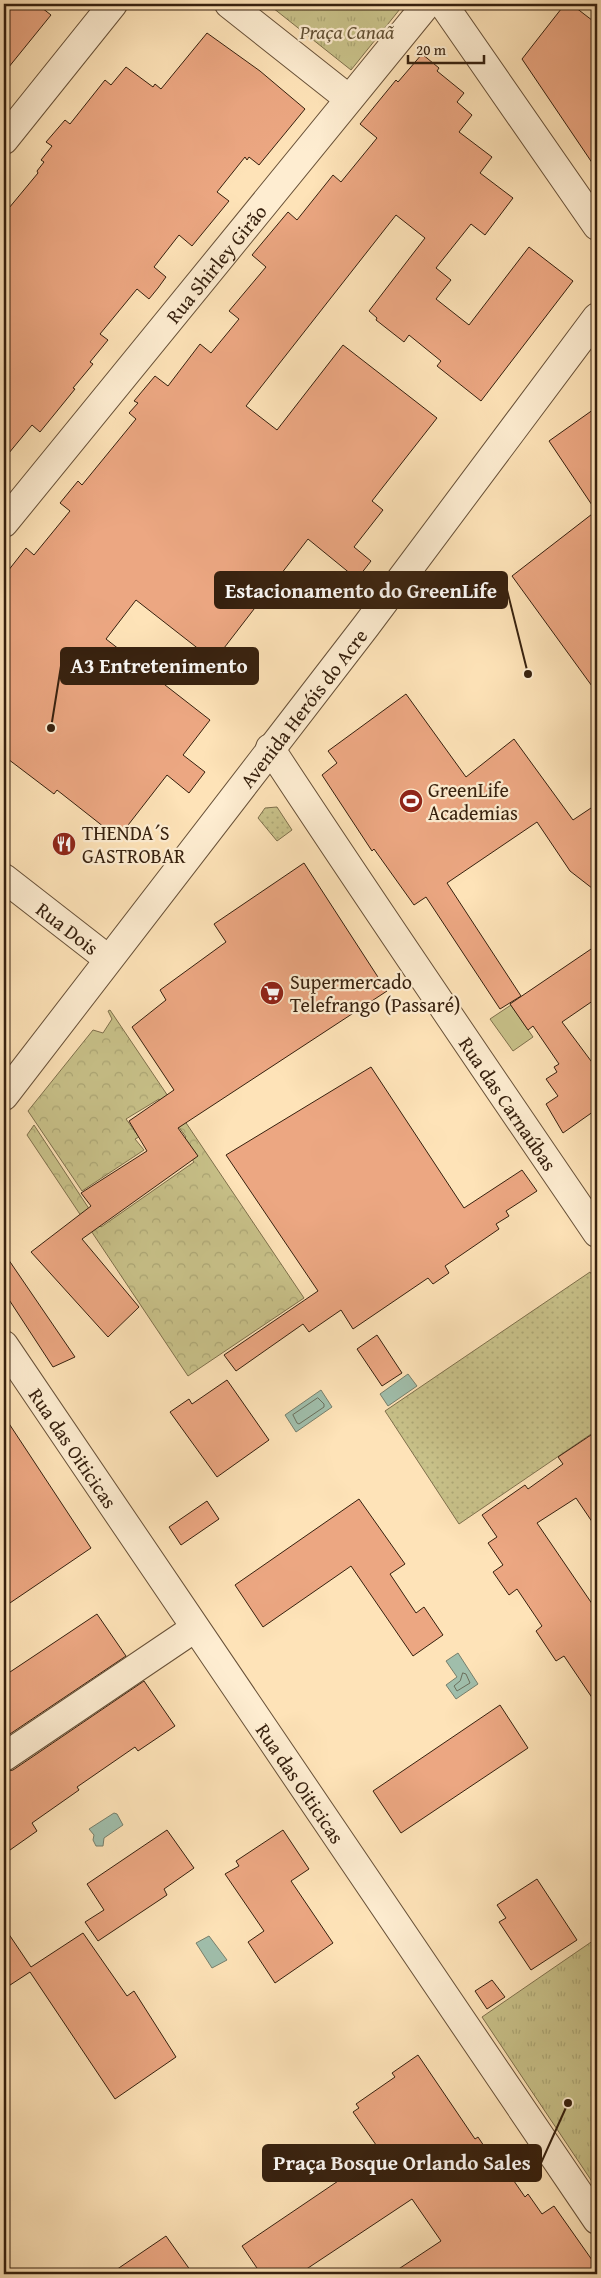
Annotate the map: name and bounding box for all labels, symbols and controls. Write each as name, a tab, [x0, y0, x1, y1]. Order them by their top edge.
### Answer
park label: Praça Canaã	[299, 17, 395, 46]
scale bar	[408, 32, 485, 64]
text: 20 m	[416, 39, 447, 60]
street label: Rua Shirley Girão	[158, 198, 273, 329]
callout: Estacionamento do GreenLife	[215, 572, 507, 608]
text: Estacionamento do GreenLife	[225, 575, 497, 606]
street label: Avenida Heróis do Acre	[232, 622, 374, 794]
callout: A3 Entretenimento	[61, 648, 258, 684]
text: A3 Entretenimento	[70, 650, 248, 681]
place label: GreenLife Academias	[428, 775, 518, 827]
sports icon: GreenLife Academias	[398, 788, 424, 814]
place label: THENDA´S GASTROBAR	[82, 818, 186, 870]
restaurant icon: THENDA´S GASTROBAR	[51, 831, 77, 857]
street label: Rua Dois	[31, 894, 105, 961]
place label: Supermercado Telefrango (Passaré)	[290, 967, 461, 1019]
supermarket icon: Supermercado Telefrango (Passaré)	[259, 980, 285, 1006]
street label: Rua das Carnaúbas	[452, 1030, 565, 1176]
street label: Rua das Oiticicas	[22, 1382, 125, 1514]
street label: Rua das Oiticicas	[250, 1717, 352, 1849]
callout: Praça Bosque Orlando Sales	[263, 2145, 541, 2181]
text: Praça Bosque Orlando Sales	[273, 2147, 531, 2178]

